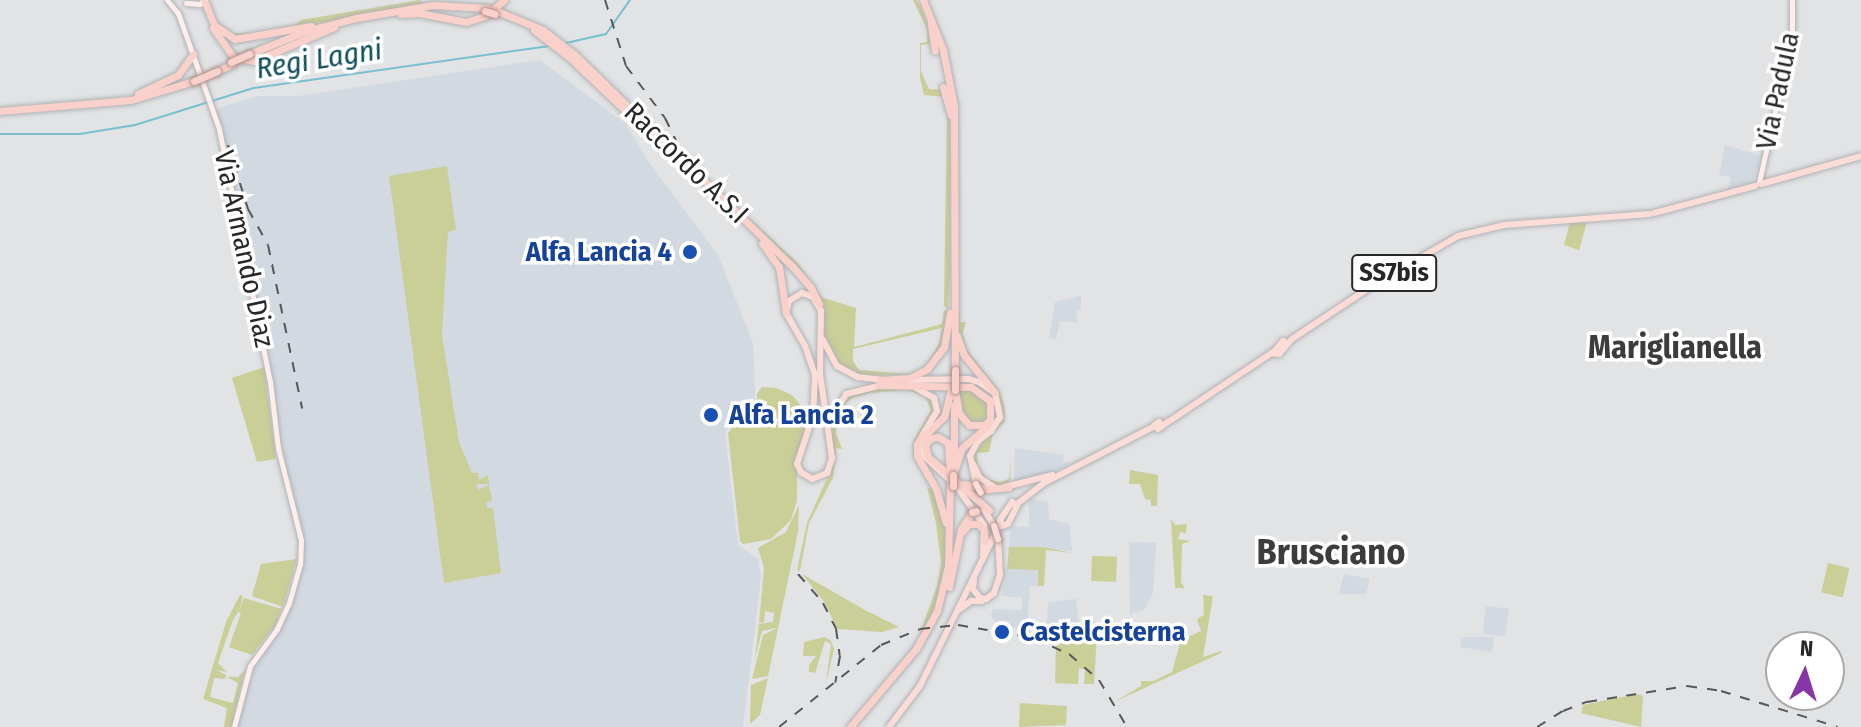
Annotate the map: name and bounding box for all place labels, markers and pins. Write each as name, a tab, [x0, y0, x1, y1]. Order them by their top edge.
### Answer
place label: Alfa Lancia 4	[526, 235, 672, 269]
marker: Alfa Lancia 4	[679, 241, 701, 263]
place label: Alfa Lancia 2	[729, 398, 874, 432]
marker: Alfa Lancia 2	[700, 404, 722, 426]
place label: Castelcisterna	[1020, 615, 1186, 649]
marker: Castelcisterna	[991, 621, 1013, 643]

